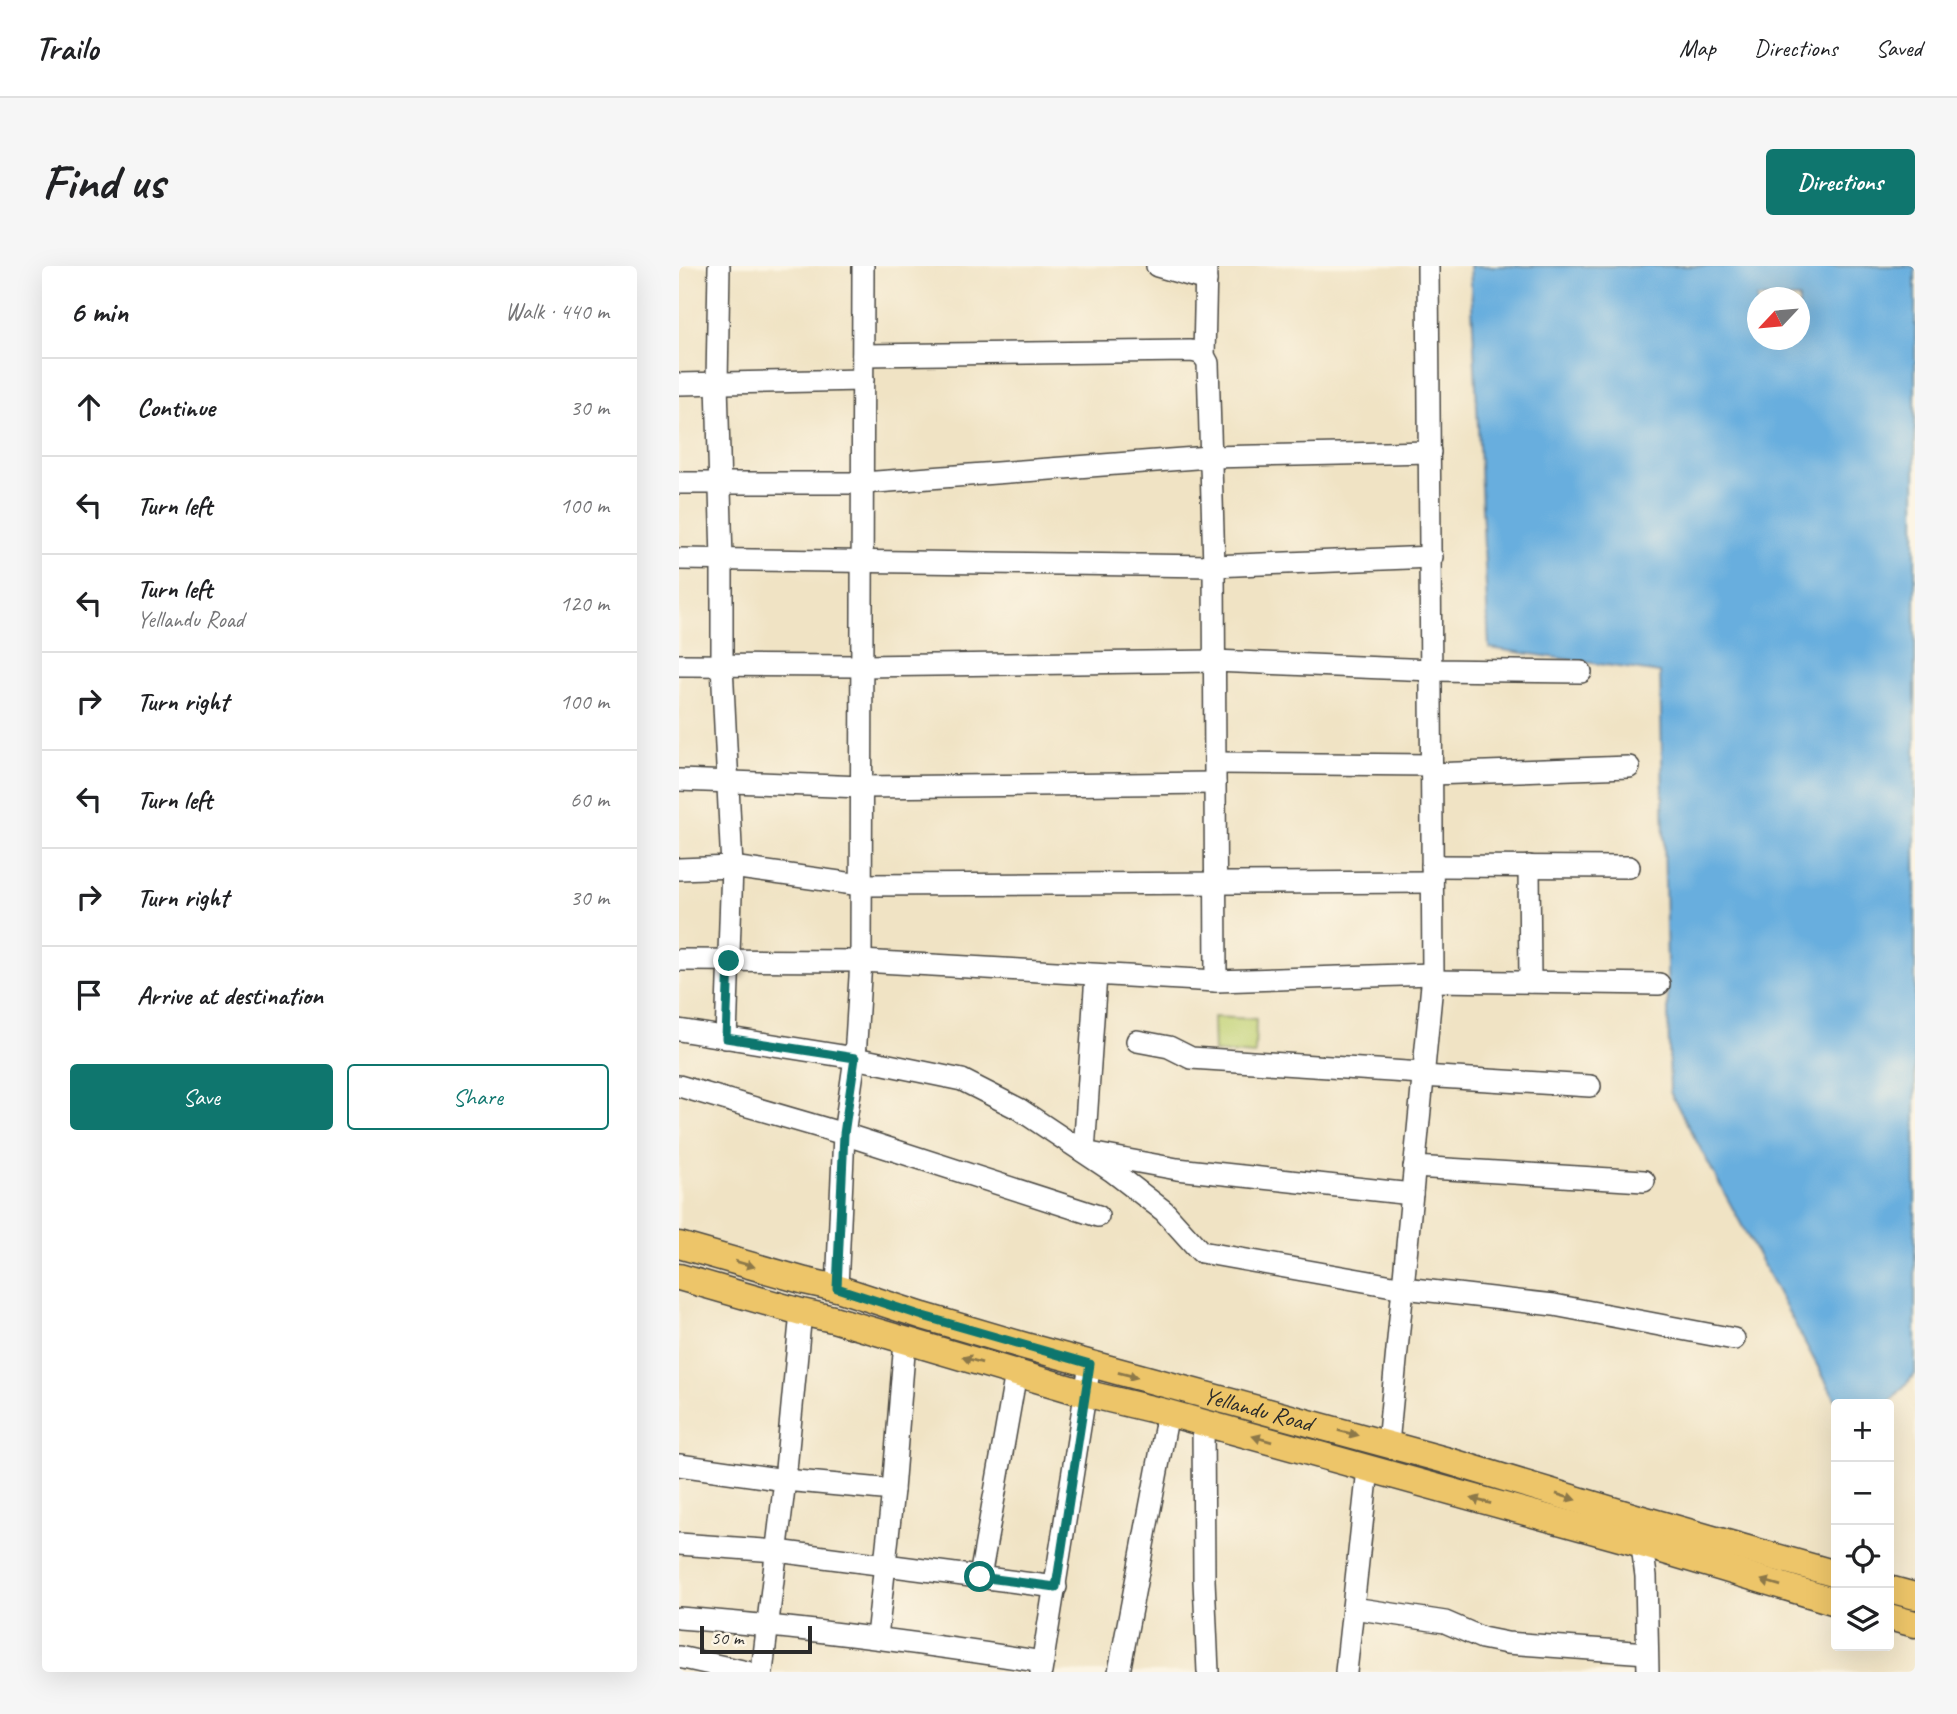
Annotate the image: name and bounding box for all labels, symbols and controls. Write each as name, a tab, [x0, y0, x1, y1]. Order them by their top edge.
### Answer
text: Trailo	[35, 27, 98, 69]
text: Map	[1679, 33, 1716, 63]
text: Directions	[1754, 33, 1837, 63]
text: Saved	[1875, 33, 1922, 63]
button: Directions	[1766, 149, 1915, 215]
text: Find us	[42, 151, 164, 213]
north arrow	[1747, 287, 1810, 350]
text: 6 min	[70, 293, 128, 331]
text: Walk · 440 m	[505, 297, 609, 326]
icon: ahead	[70, 388, 108, 426]
text: Continue	[137, 391, 215, 424]
text: 30 m	[570, 393, 609, 422]
icon: left	[70, 486, 108, 524]
text: Turn left	[137, 489, 212, 522]
text: 100 m	[560, 491, 609, 520]
text: Turn left	[137, 572, 212, 605]
icon: left	[70, 584, 108, 622]
text: 120 m	[560, 589, 609, 618]
text: Yellandu Road	[137, 605, 244, 634]
icon: right	[70, 682, 108, 720]
text: Turn right	[137, 685, 228, 718]
text: 100 m	[560, 687, 609, 716]
icon: left	[70, 780, 108, 818]
text: Turn left	[137, 783, 212, 816]
text: 60 m	[570, 785, 609, 814]
icon: right	[70, 878, 108, 916]
text: Turn right	[137, 881, 228, 914]
text: 30 m	[570, 883, 609, 912]
route end	[713, 945, 744, 976]
icon: arrive	[70, 976, 108, 1014]
text: Arrive at destination	[137, 979, 323, 1012]
button: Save	[70, 1064, 333, 1130]
button: Share	[347, 1064, 609, 1130]
one-way arrow	[734, 1259, 756, 1270]
one-way arrow	[961, 1355, 982, 1365]
one-way arrow	[1118, 1370, 1139, 1380]
street label: Yellandu Road	[1200, 1380, 1319, 1439]
map controls	[1831, 1399, 1894, 1651]
button: +	[1831, 1399, 1894, 1462]
one-way arrow	[1337, 1428, 1359, 1439]
one-way arrow	[1251, 1434, 1272, 1444]
button: −	[1831, 1462, 1894, 1525]
one-way arrow	[1556, 1492, 1577, 1502]
one-way arrow	[1470, 1495, 1491, 1505]
button: locate	[1831, 1525, 1894, 1588]
route start	[964, 1561, 995, 1592]
one-way arrow	[1760, 1577, 1781, 1587]
button: layers	[1831, 1588, 1894, 1651]
scale bar	[700, 1623, 812, 1655]
text: 50 m	[711, 1626, 743, 1650]

